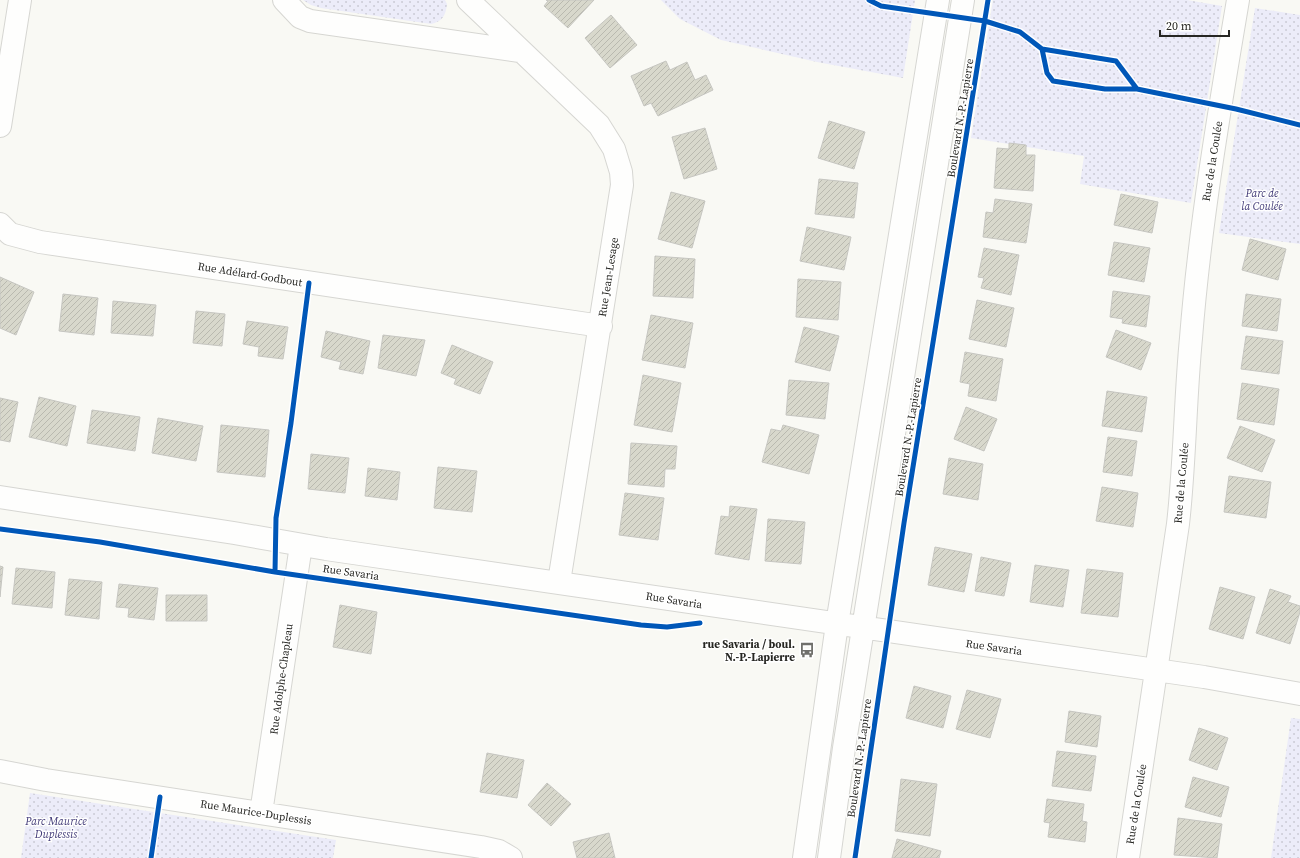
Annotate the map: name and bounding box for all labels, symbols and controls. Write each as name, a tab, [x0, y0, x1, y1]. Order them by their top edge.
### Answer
scale bar	[1160, 12, 1229, 38]
text: 20 m	[1166, 18, 1192, 34]
street label: Boulevard N.-P.-Lapierre	[944, 57, 977, 179]
street label: Rue de la Coulée	[1199, 120, 1226, 202]
park label: Parc de la Coulée	[1241, 186, 1283, 214]
street label: Rue Jean-Lesage	[595, 236, 622, 318]
street label: Rue Adélard-Godbout	[197, 259, 304, 290]
street label: Boulevard N.-P.-Lapierre	[892, 376, 925, 498]
street label: Rue de la Coulée	[1170, 442, 1193, 524]
street label: Rue Savaria	[322, 561, 381, 584]
street label: Rue Savaria	[645, 589, 704, 612]
street label: Rue Adolphe-Chapleau	[266, 622, 297, 736]
street label: Rue Savaria	[965, 636, 1024, 659]
place label: rue Savaria / boul. N.-P.-Lapierre	[702, 637, 795, 665]
bus stop icon: rue Savaria / boul. N.-P.-Lapierre	[798, 641, 816, 659]
street label: Boulevard N.-P.-Lapierre	[844, 697, 875, 819]
street label: Rue de la Coulée	[1123, 763, 1150, 845]
street label: Rue Maurice-Duplessis	[199, 796, 313, 829]
park label: Parc Maurice Duplessis	[24, 814, 87, 842]

